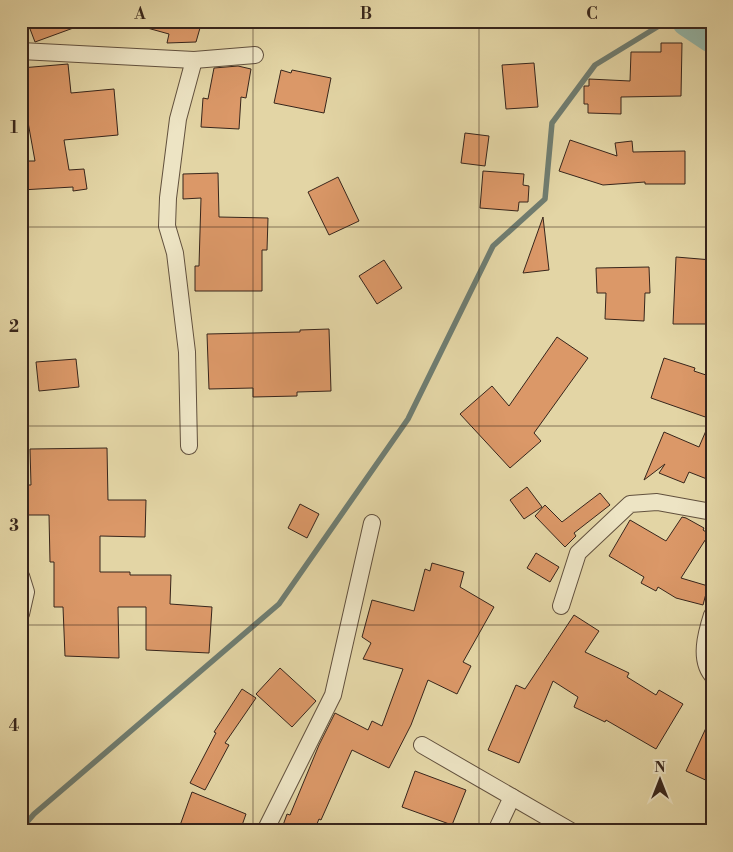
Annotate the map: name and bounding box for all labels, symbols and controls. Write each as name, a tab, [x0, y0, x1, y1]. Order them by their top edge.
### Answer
text: A	[133, 4, 146, 24]
text: B	[360, 4, 372, 24]
text: C	[586, 4, 598, 24]
text: 1	[10, 118, 18, 138]
text: 2	[9, 317, 19, 337]
text: 3	[9, 516, 19, 536]
text: 4	[9, 716, 20, 736]
north arrow	[636, 754, 686, 804]
text: N	[654, 759, 666, 777]

